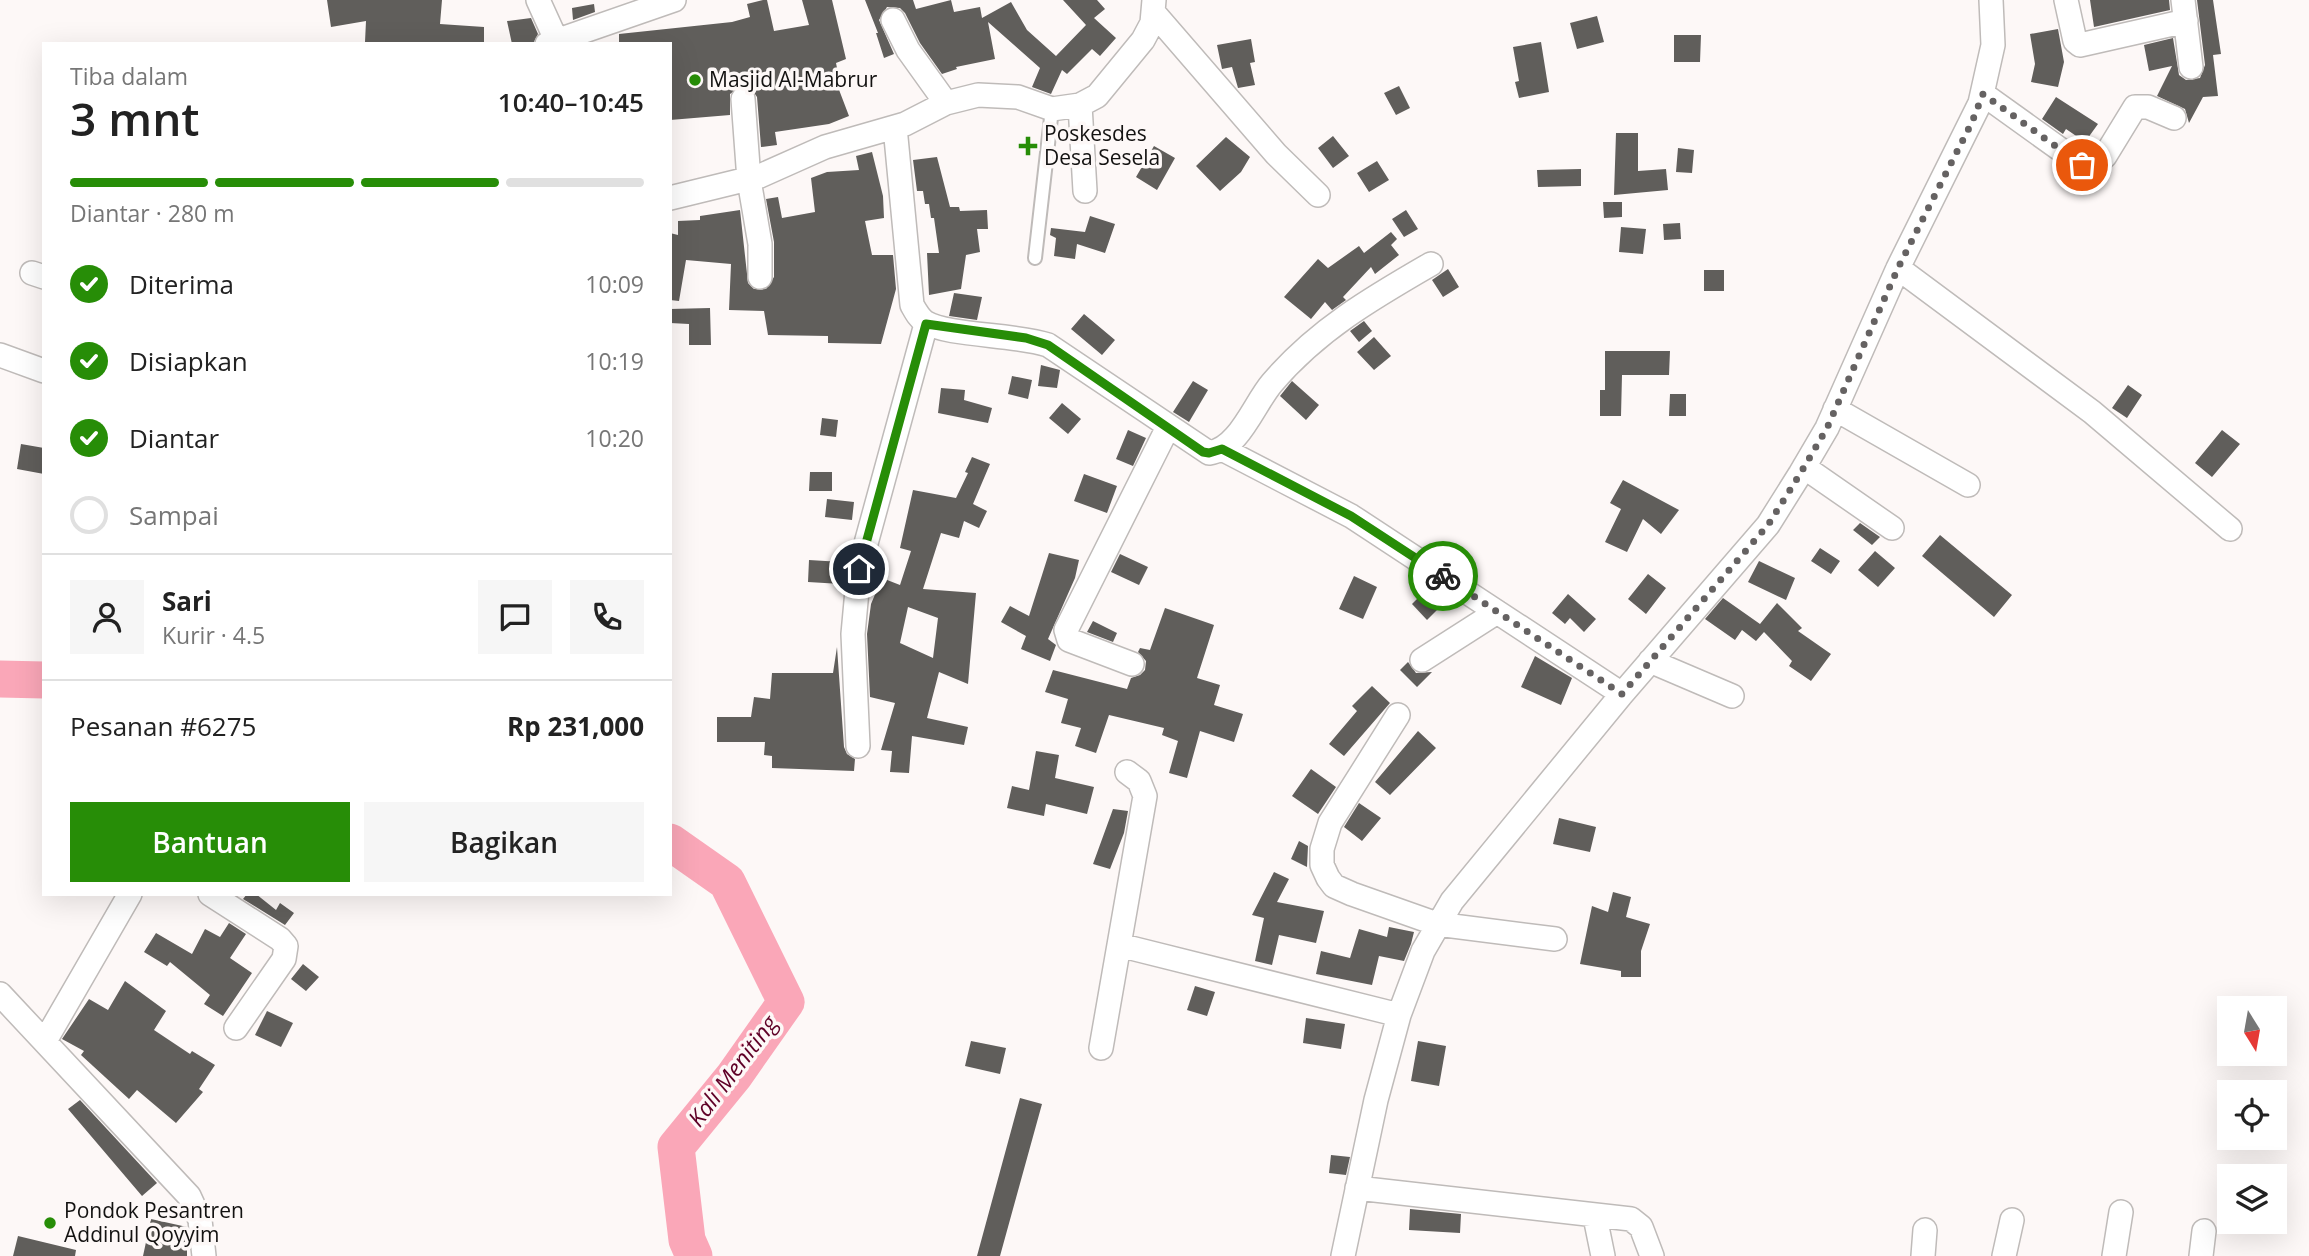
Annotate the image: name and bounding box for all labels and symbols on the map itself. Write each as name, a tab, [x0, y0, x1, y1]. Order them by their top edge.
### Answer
place label: Masjid Al-Mabrur	[709, 65, 878, 93]
marker: Masjid Al-Mabrur	[687, 72, 703, 88]
place label: Poskesdes Desa Sesela	[1044, 119, 1160, 171]
pin	[2052, 135, 2112, 195]
marker: Poskesdes Desa Sesela	[1018, 136, 1038, 156]
pin	[829, 539, 889, 599]
courier	[1408, 541, 1478, 611]
north arrow	[2217, 996, 2287, 1066]
water label: Kali Meniting	[680, 1007, 785, 1133]
place label: Pondok Pesantren Addinul Qoyyim	[64, 1196, 244, 1248]
marker: Pondok Pesantren Addinul Qoyyim	[42, 1215, 58, 1231]

